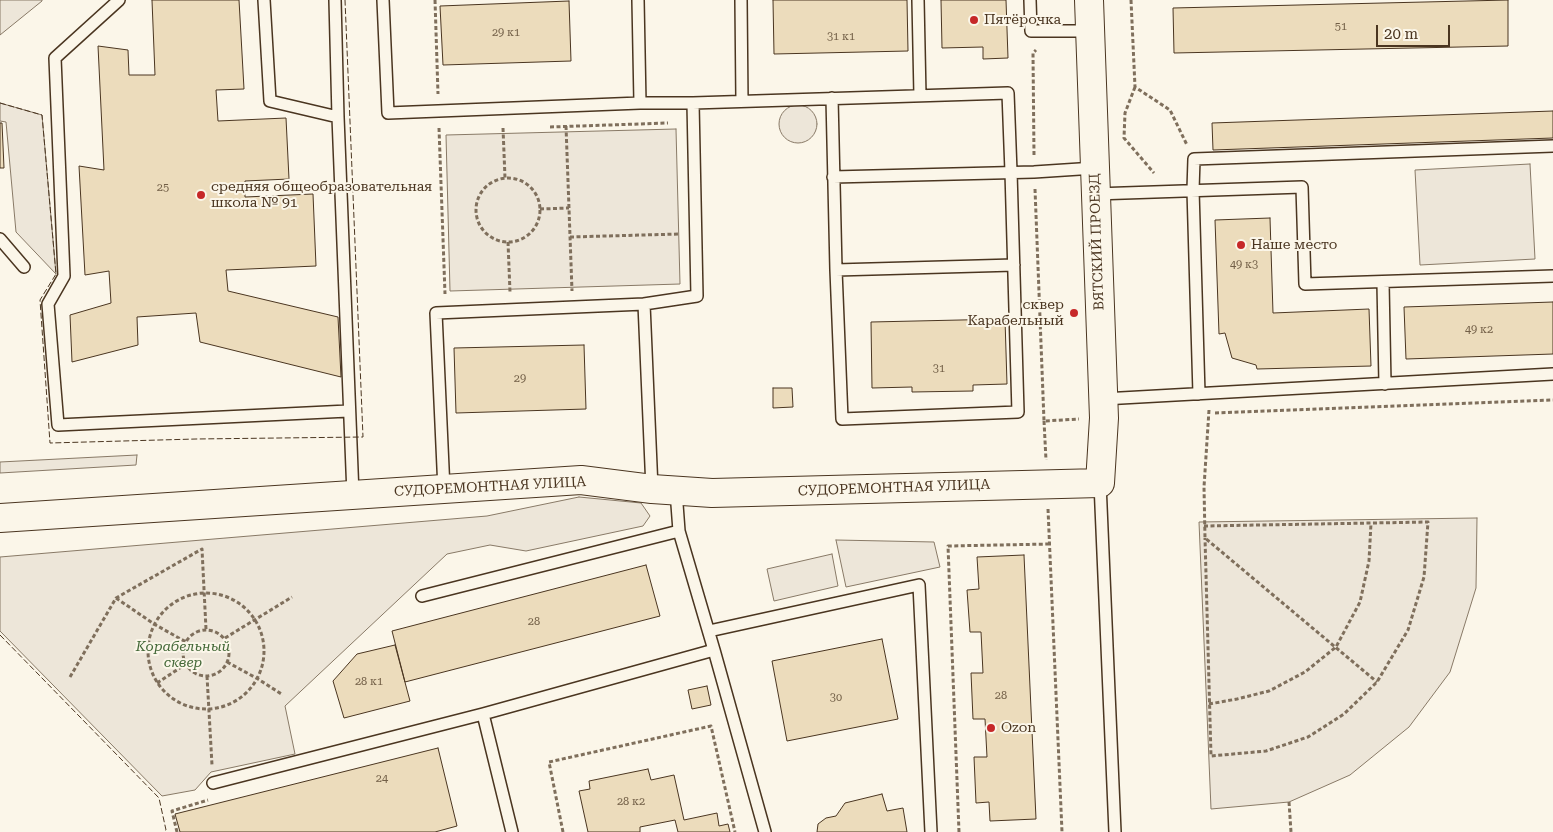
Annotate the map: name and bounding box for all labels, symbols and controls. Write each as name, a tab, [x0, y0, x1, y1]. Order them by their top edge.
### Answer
place label: Пятёрочка	[984, 12, 1061, 28]
marker: Пятёрочка	[968, 14, 980, 26]
scale bar	[1378, 15, 1452, 47]
house number: 51	[1335, 20, 1347, 34]
text: 20 m	[1384, 25, 1418, 43]
house number: 29 к1	[492, 26, 520, 40]
house number: 31 к1	[827, 30, 855, 44]
street label: ВЯТСКИЙ ПРОЕЗД	[1086, 173, 1108, 311]
place label: средняя общеобразовательная школа № 91	[211, 179, 432, 212]
house number: 25	[157, 181, 169, 195]
marker: средняя общеобразовательная школа № 91	[195, 189, 207, 201]
place label: Наше место	[1251, 237, 1337, 253]
marker: Наше место	[1235, 239, 1247, 251]
house number: 49 к3	[1230, 258, 1258, 272]
place label: сквер Карабельный	[967, 297, 1064, 330]
marker: сквер Карабельный	[1068, 307, 1080, 319]
house number: 49 к2	[1465, 323, 1493, 337]
house number: 31	[933, 362, 945, 376]
house number: 29	[514, 372, 526, 386]
street label: СУДОРЕМОНТНАЯ УЛИЦА	[394, 474, 586, 500]
street label: СУДОРЕМОНТНАЯ УЛИЦА	[798, 476, 990, 500]
house number: 28	[528, 615, 540, 629]
park label: Корабельный сквер	[136, 639, 230, 672]
house number: 28 к1	[355, 675, 383, 689]
house number: 28	[995, 689, 1007, 703]
house number: 30	[830, 691, 842, 705]
place label: Ozon	[1001, 720, 1036, 736]
marker: Ozon	[985, 722, 997, 734]
house number: 24	[376, 772, 388, 786]
house number: 28 к2	[617, 795, 645, 809]

